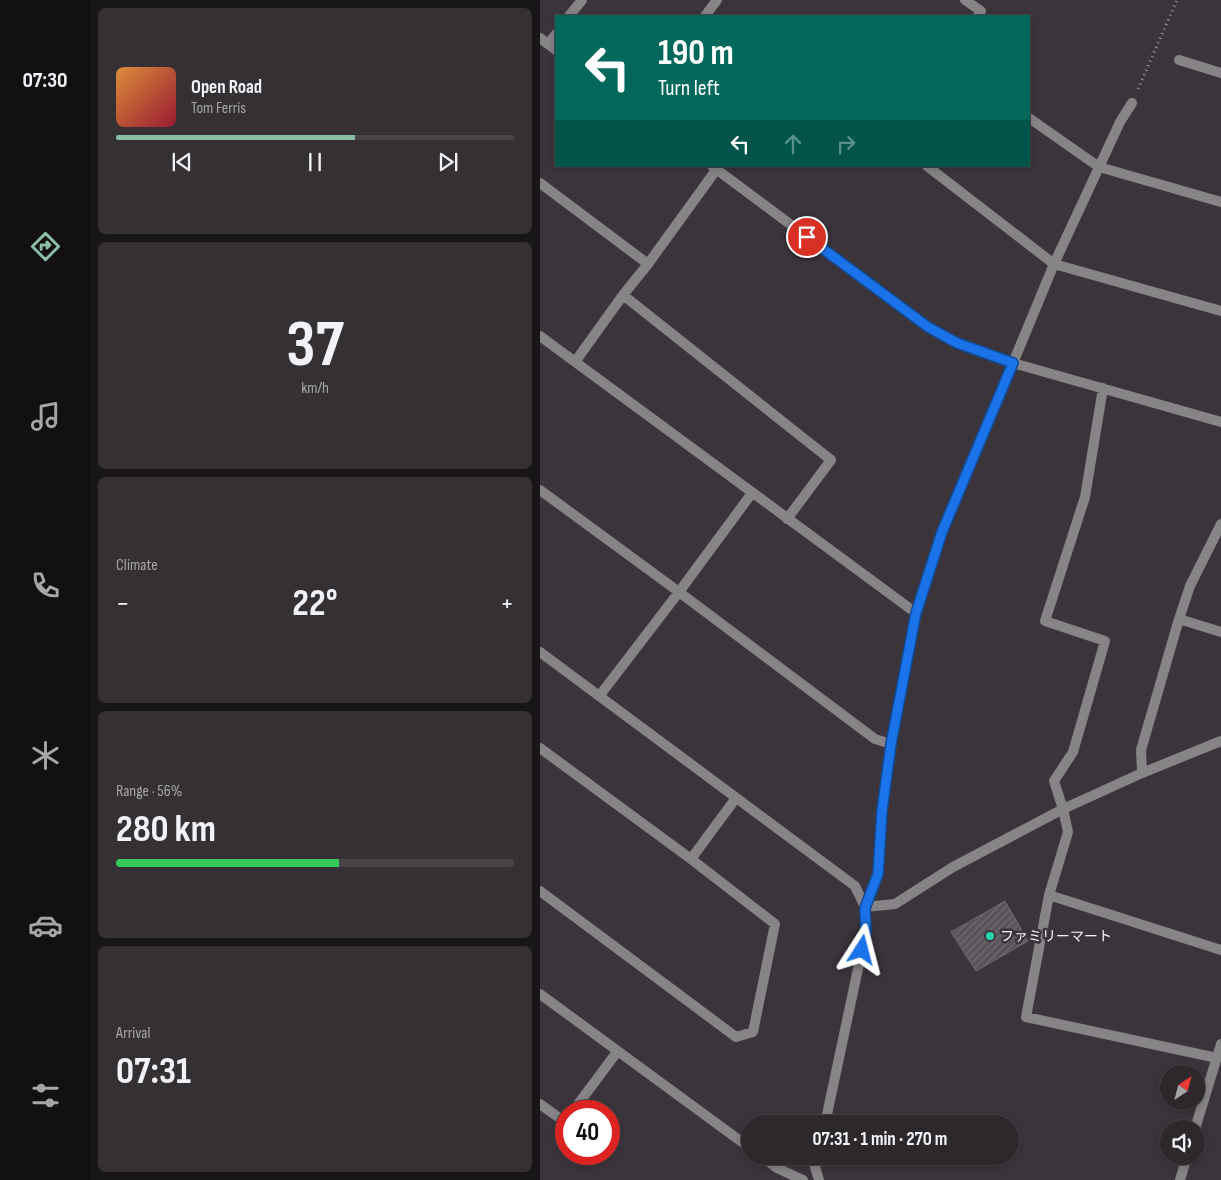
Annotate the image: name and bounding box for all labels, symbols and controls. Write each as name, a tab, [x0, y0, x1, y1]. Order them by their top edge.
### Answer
text: 190 m	[658, 32, 734, 75]
icon: left	[575, 35, 640, 100]
text: 07:30	[22, 67, 68, 94]
text: Turn left	[658, 75, 720, 102]
text: Open Road	[191, 76, 262, 99]
text: Tom Ferris	[191, 99, 246, 118]
icon: left	[726, 130, 754, 158]
icon: ahead	[779, 130, 807, 158]
icon: right	[832, 130, 860, 158]
icon: previous	[168, 148, 196, 176]
icon: pause	[301, 148, 329, 176]
icon: next	[434, 148, 462, 176]
pin	[786, 216, 828, 258]
icon: arrive	[793, 223, 821, 251]
icon: directions	[28, 229, 63, 264]
text: 37	[286, 307, 344, 385]
text: km/h	[301, 379, 329, 398]
icon: music	[28, 399, 63, 434]
text: Climate	[116, 556, 158, 575]
icon: phone	[28, 568, 63, 603]
text: 22°	[292, 581, 338, 626]
text: −	[116, 587, 130, 620]
text: +	[500, 587, 514, 620]
icon: climate	[28, 738, 63, 773]
text: Range · 56%	[116, 782, 182, 801]
text: 280 km	[116, 807, 216, 852]
icon: car	[28, 908, 63, 943]
position arrow	[835, 923, 887, 975]
place label: ファミリーマート	[1000, 928, 1112, 945]
marker: ファミリーマート	[984, 930, 996, 942]
text: Arrival	[116, 1024, 150, 1043]
text: 07:31	[116, 1049, 191, 1094]
north arrow	[1160, 1065, 1205, 1110]
map controls	[1160, 1065, 1205, 1165]
icon: filters	[28, 1078, 63, 1113]
speed limit sign: 40	[555, 1100, 620, 1165]
button: sound	[1160, 1120, 1205, 1165]
text: 07:31 · 1 min · 270 m	[813, 1128, 947, 1151]

